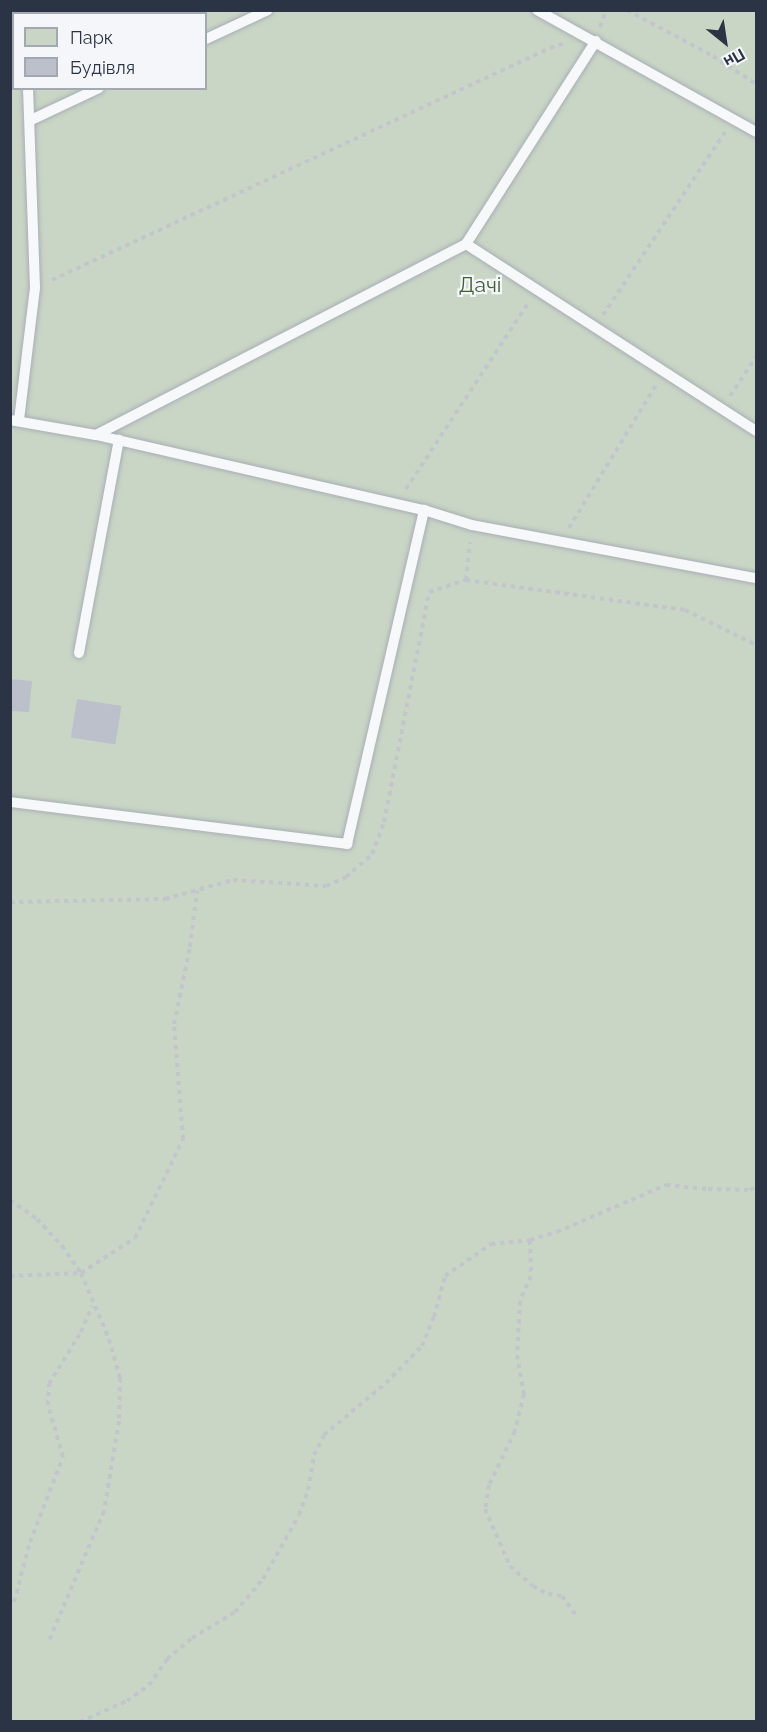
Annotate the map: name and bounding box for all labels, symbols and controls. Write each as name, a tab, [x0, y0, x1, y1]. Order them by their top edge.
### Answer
legend	[12, 12, 207, 90]
north arrow	[695, 12, 755, 72]
text: Парк	[70, 27, 113, 48]
text: Пн	[720, 44, 748, 72]
text: Будівля	[70, 57, 135, 78]
park label: Дачі	[459, 272, 501, 298]

